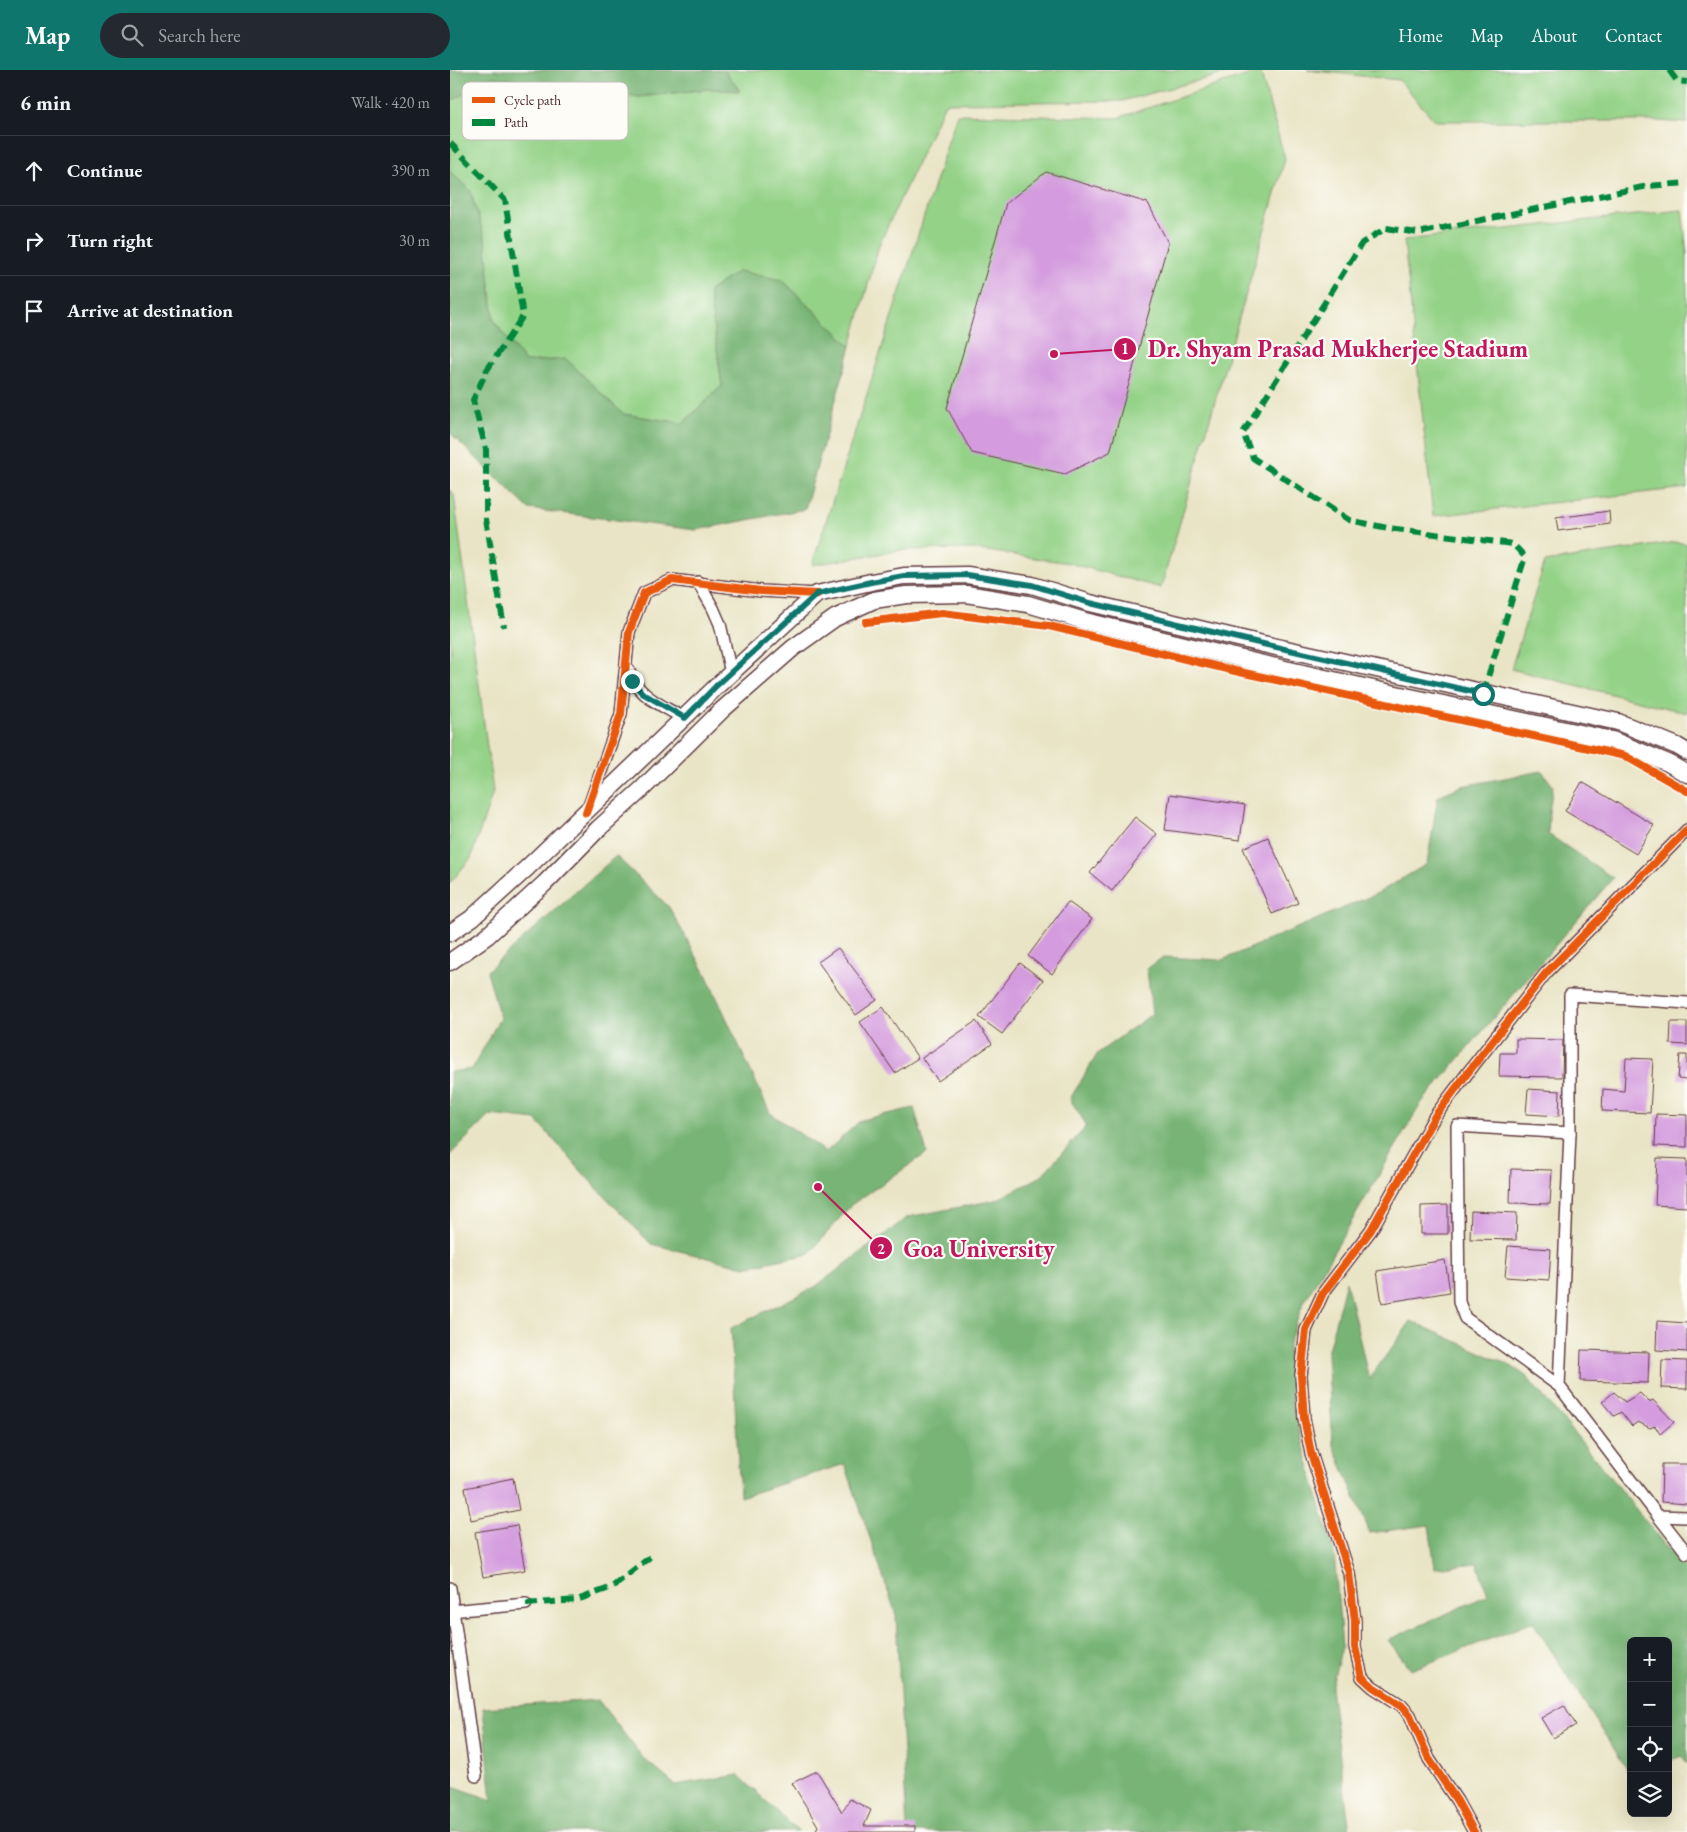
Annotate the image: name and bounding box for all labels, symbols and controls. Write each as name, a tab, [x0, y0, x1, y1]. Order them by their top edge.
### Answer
search box	[100, 13, 450, 58]
text: Map	[25, 20, 70, 51]
icon: search	[118, 21, 146, 49]
text: Search here	[158, 23, 241, 48]
text: Home	[1398, 24, 1443, 47]
text: Map	[1471, 24, 1503, 47]
text: About	[1531, 24, 1577, 47]
text: Contact	[1605, 24, 1662, 47]
legend	[462, 82, 628, 140]
text: 6 min	[20, 89, 71, 116]
text: Cycle path	[504, 91, 561, 109]
text: Walk · 420 m	[351, 92, 430, 113]
text: Path	[504, 113, 528, 131]
icon: ahead	[20, 157, 48, 185]
text: Continue	[67, 158, 142, 183]
text: 390 m	[391, 160, 430, 181]
icon: right	[20, 227, 48, 255]
text: Turn right	[67, 228, 153, 253]
text: 30 m	[399, 230, 430, 251]
icon: arrive	[20, 297, 48, 325]
text: Arrive at destination	[67, 298, 233, 323]
callout: Dr. Shyam Prasad Mukherjee Stadium	[1113, 329, 1538, 368]
text: Dr. Shyam Prasad Mukherjee Stadium	[1148, 333, 1528, 365]
text: 1	[1121, 339, 1129, 358]
route end	[621, 670, 644, 693]
route start	[1472, 683, 1495, 706]
callout: Goa University	[869, 1229, 1065, 1268]
text: Goa University	[903, 1233, 1055, 1265]
text: 2	[877, 1239, 885, 1258]
map controls	[1627, 1637, 1672, 1817]
button: +	[1627, 1637, 1672, 1682]
button: −	[1627, 1682, 1672, 1727]
button: locate	[1627, 1727, 1672, 1772]
button: layers	[1627, 1772, 1672, 1817]

